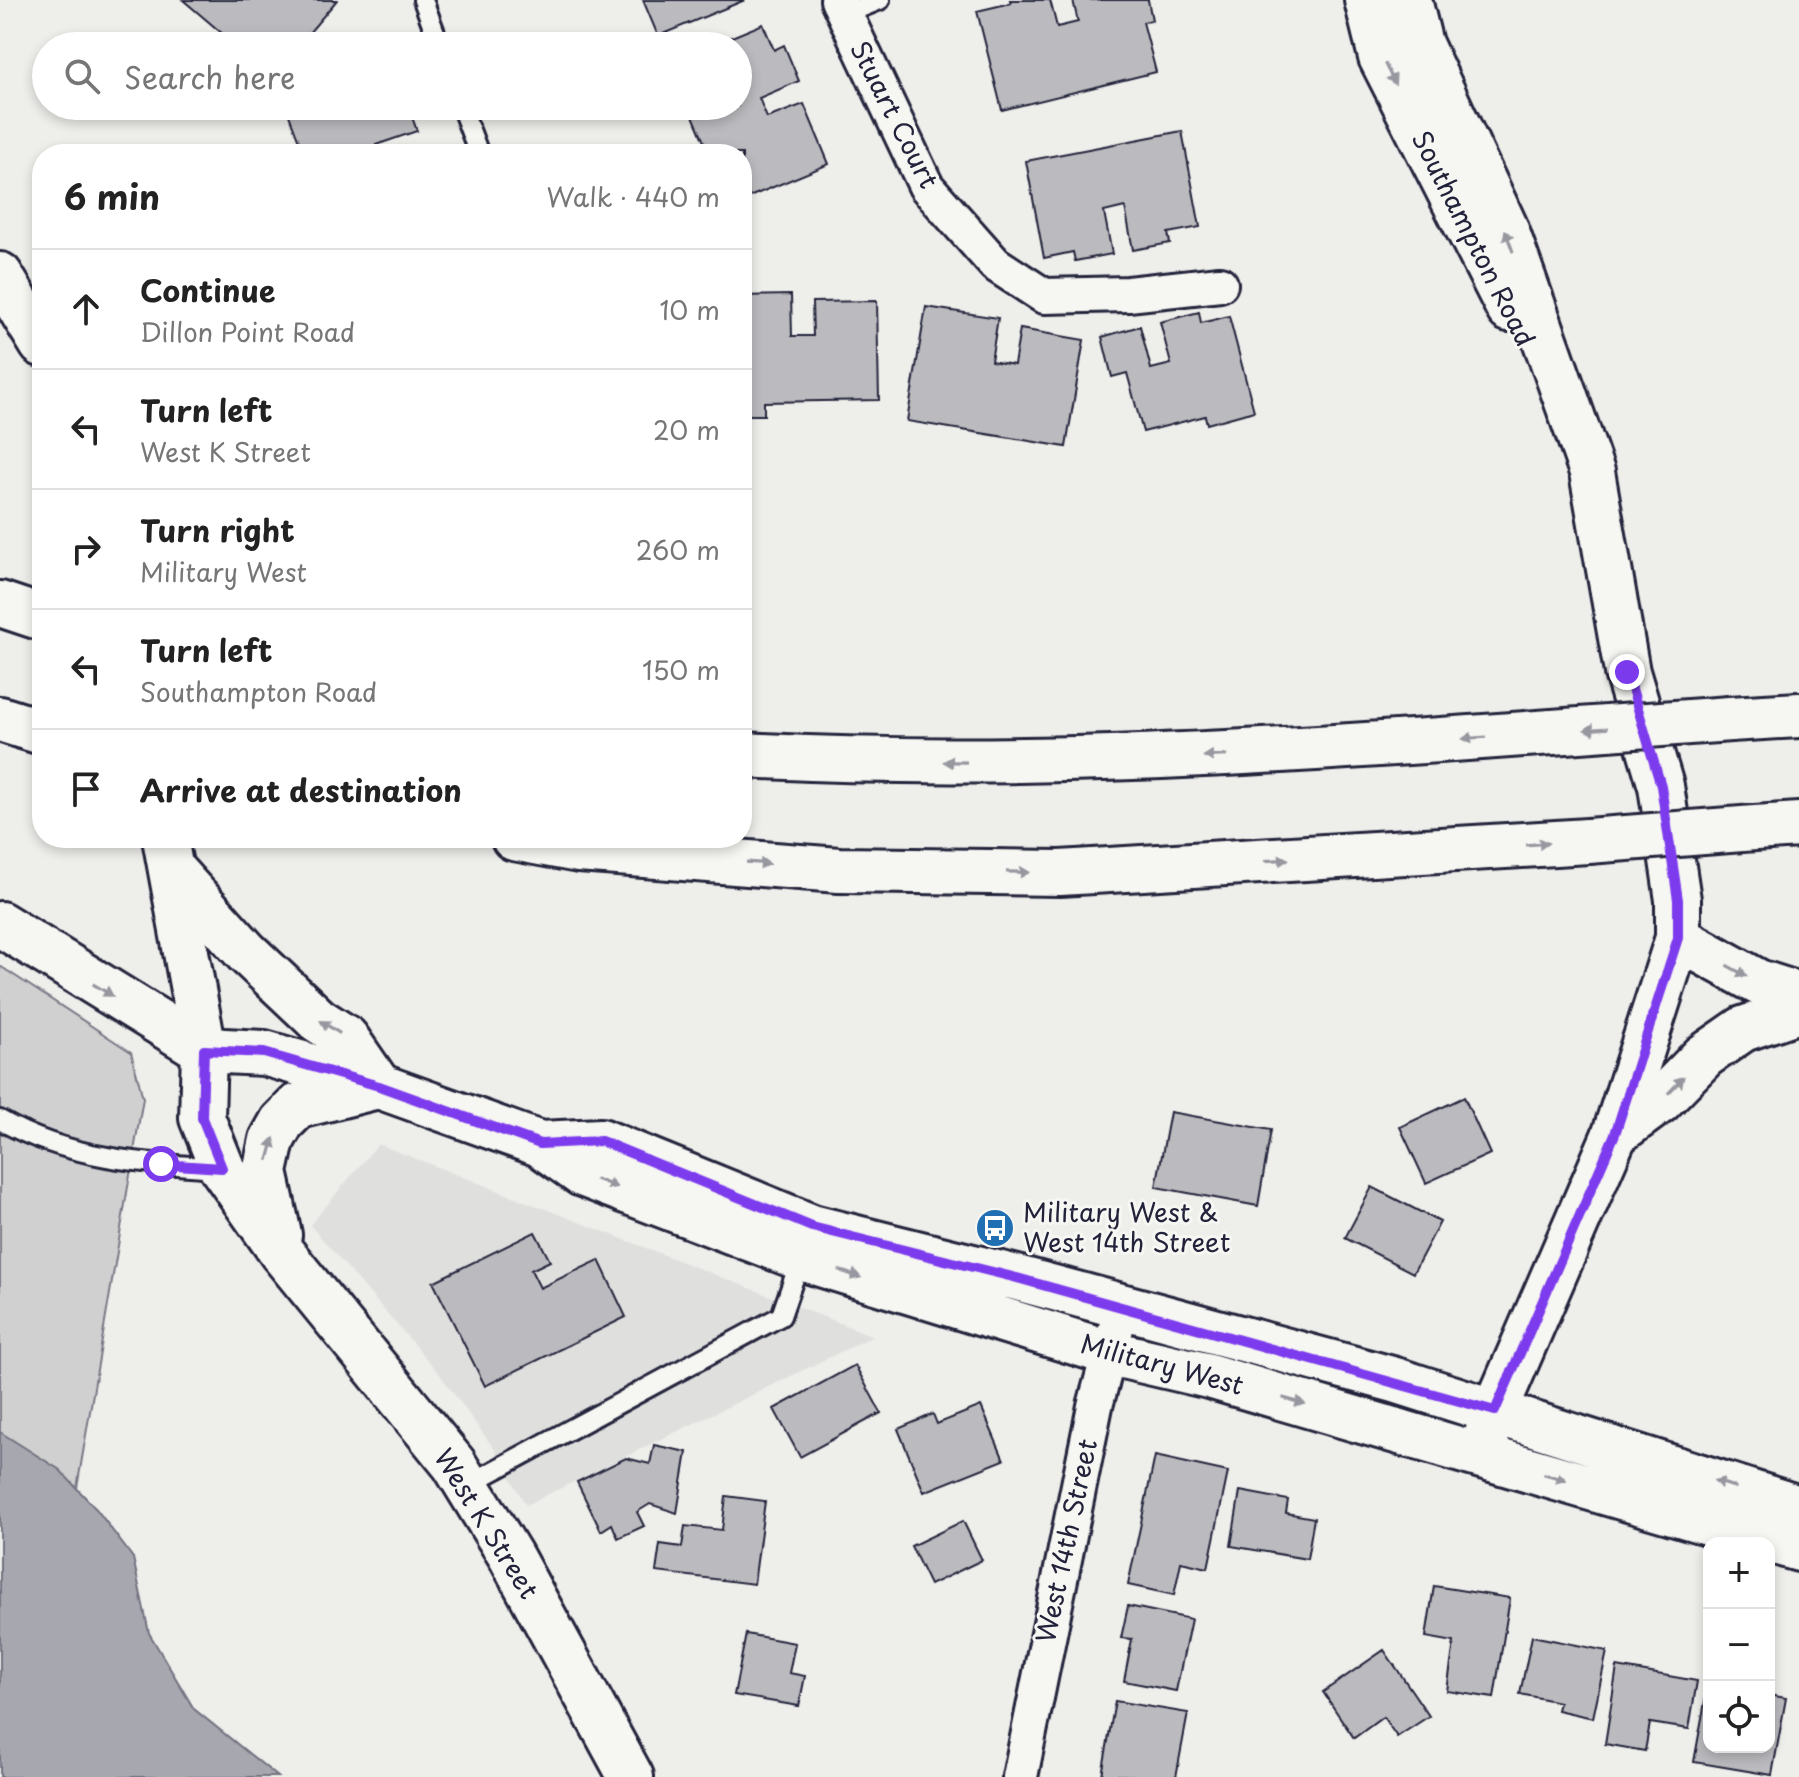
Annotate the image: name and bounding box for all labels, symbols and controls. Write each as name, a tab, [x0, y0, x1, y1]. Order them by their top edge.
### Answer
search box	[32, 32, 752, 120]
street label: Stuart Court	[841, 34, 949, 195]
icon: search	[60, 54, 104, 98]
text: Search here	[124, 54, 296, 99]
one-way arrow	[1383, 63, 1397, 86]
street label: Southampton Road	[1403, 124, 1546, 353]
text: 6 min	[64, 170, 160, 222]
text: Walk · 440 m	[547, 177, 720, 216]
one-way arrow	[1503, 229, 1515, 253]
text: Continue	[140, 267, 275, 312]
icon: ahead	[64, 287, 108, 331]
text: 10 m	[659, 290, 720, 329]
text: Dillon Point Road	[140, 312, 355, 351]
text: Turn left	[140, 387, 272, 432]
icon: left	[64, 407, 108, 451]
text: 20 m	[653, 410, 720, 449]
text: West K Street	[140, 432, 311, 471]
text: Turn right	[140, 507, 295, 552]
icon: right	[64, 527, 108, 571]
text: 260 m	[636, 530, 720, 569]
text: Military West	[140, 552, 307, 591]
text: Turn left	[140, 627, 272, 672]
icon: left	[64, 647, 108, 691]
text: 150 m	[642, 650, 720, 689]
route end	[1609, 654, 1645, 690]
text: Southampton Road	[140, 672, 377, 711]
one-way arrow	[1583, 723, 1608, 736]
one-way arrow	[1461, 732, 1486, 745]
one-way arrow	[1202, 750, 1227, 763]
one-way arrow	[942, 756, 967, 768]
icon: arrive	[64, 767, 108, 811]
text: Arrive at destination	[140, 767, 462, 812]
one-way arrow	[1525, 837, 1550, 850]
one-way arrow	[1265, 854, 1290, 867]
one-way arrow	[746, 857, 771, 870]
one-way arrow	[1006, 866, 1031, 878]
one-way arrow	[1726, 963, 1748, 977]
one-way arrow	[92, 982, 114, 996]
one-way arrow	[319, 1020, 340, 1035]
one-way arrow	[1666, 1076, 1684, 1095]
one-way arrow	[265, 1137, 278, 1161]
route start	[143, 1146, 179, 1182]
one-way arrow	[595, 1177, 619, 1190]
place label: Military West & West 14th Street	[1023, 1192, 1230, 1261]
bus stop icon: Military West & West 14th Street	[974, 1207, 1016, 1249]
one-way arrow	[838, 1269, 862, 1281]
street label: Military West	[1077, 1323, 1248, 1404]
one-way arrow	[1282, 1395, 1307, 1407]
street label: West 14th Street	[1025, 1435, 1106, 1646]
street label: West K Street	[425, 1440, 549, 1606]
one-way arrow	[1543, 1471, 1567, 1484]
one-way arrow	[1712, 1477, 1736, 1490]
map controls	[1703, 1537, 1775, 1753]
button: +	[1703, 1537, 1775, 1609]
button: −	[1703, 1609, 1775, 1681]
button: locate	[1703, 1681, 1775, 1753]

